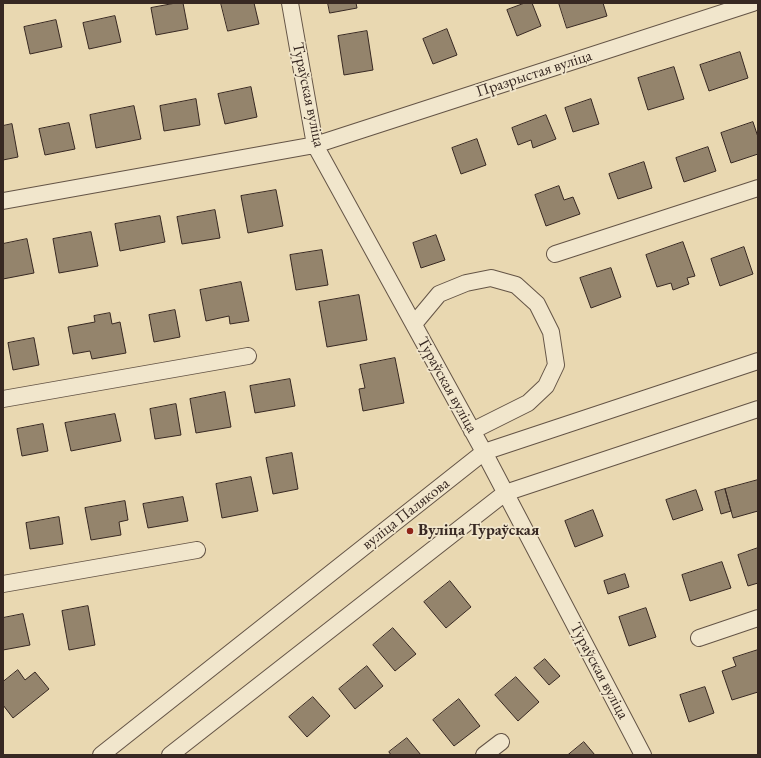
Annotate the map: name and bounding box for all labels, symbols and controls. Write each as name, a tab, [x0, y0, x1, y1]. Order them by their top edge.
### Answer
street label: Тураўская вуліца	[288, 41, 328, 149]
street label: Празрыстая вуліца	[474, 46, 594, 102]
street label: Тураўская вуліца	[413, 334, 481, 436]
street label: вуліца Палякова	[359, 474, 453, 554]
place label: Вуліца Тураўская	[418, 521, 539, 541]
marker: Вуліца Тураўская	[405, 526, 415, 536]
street label: Тураўская вуліца	[565, 619, 633, 723]

